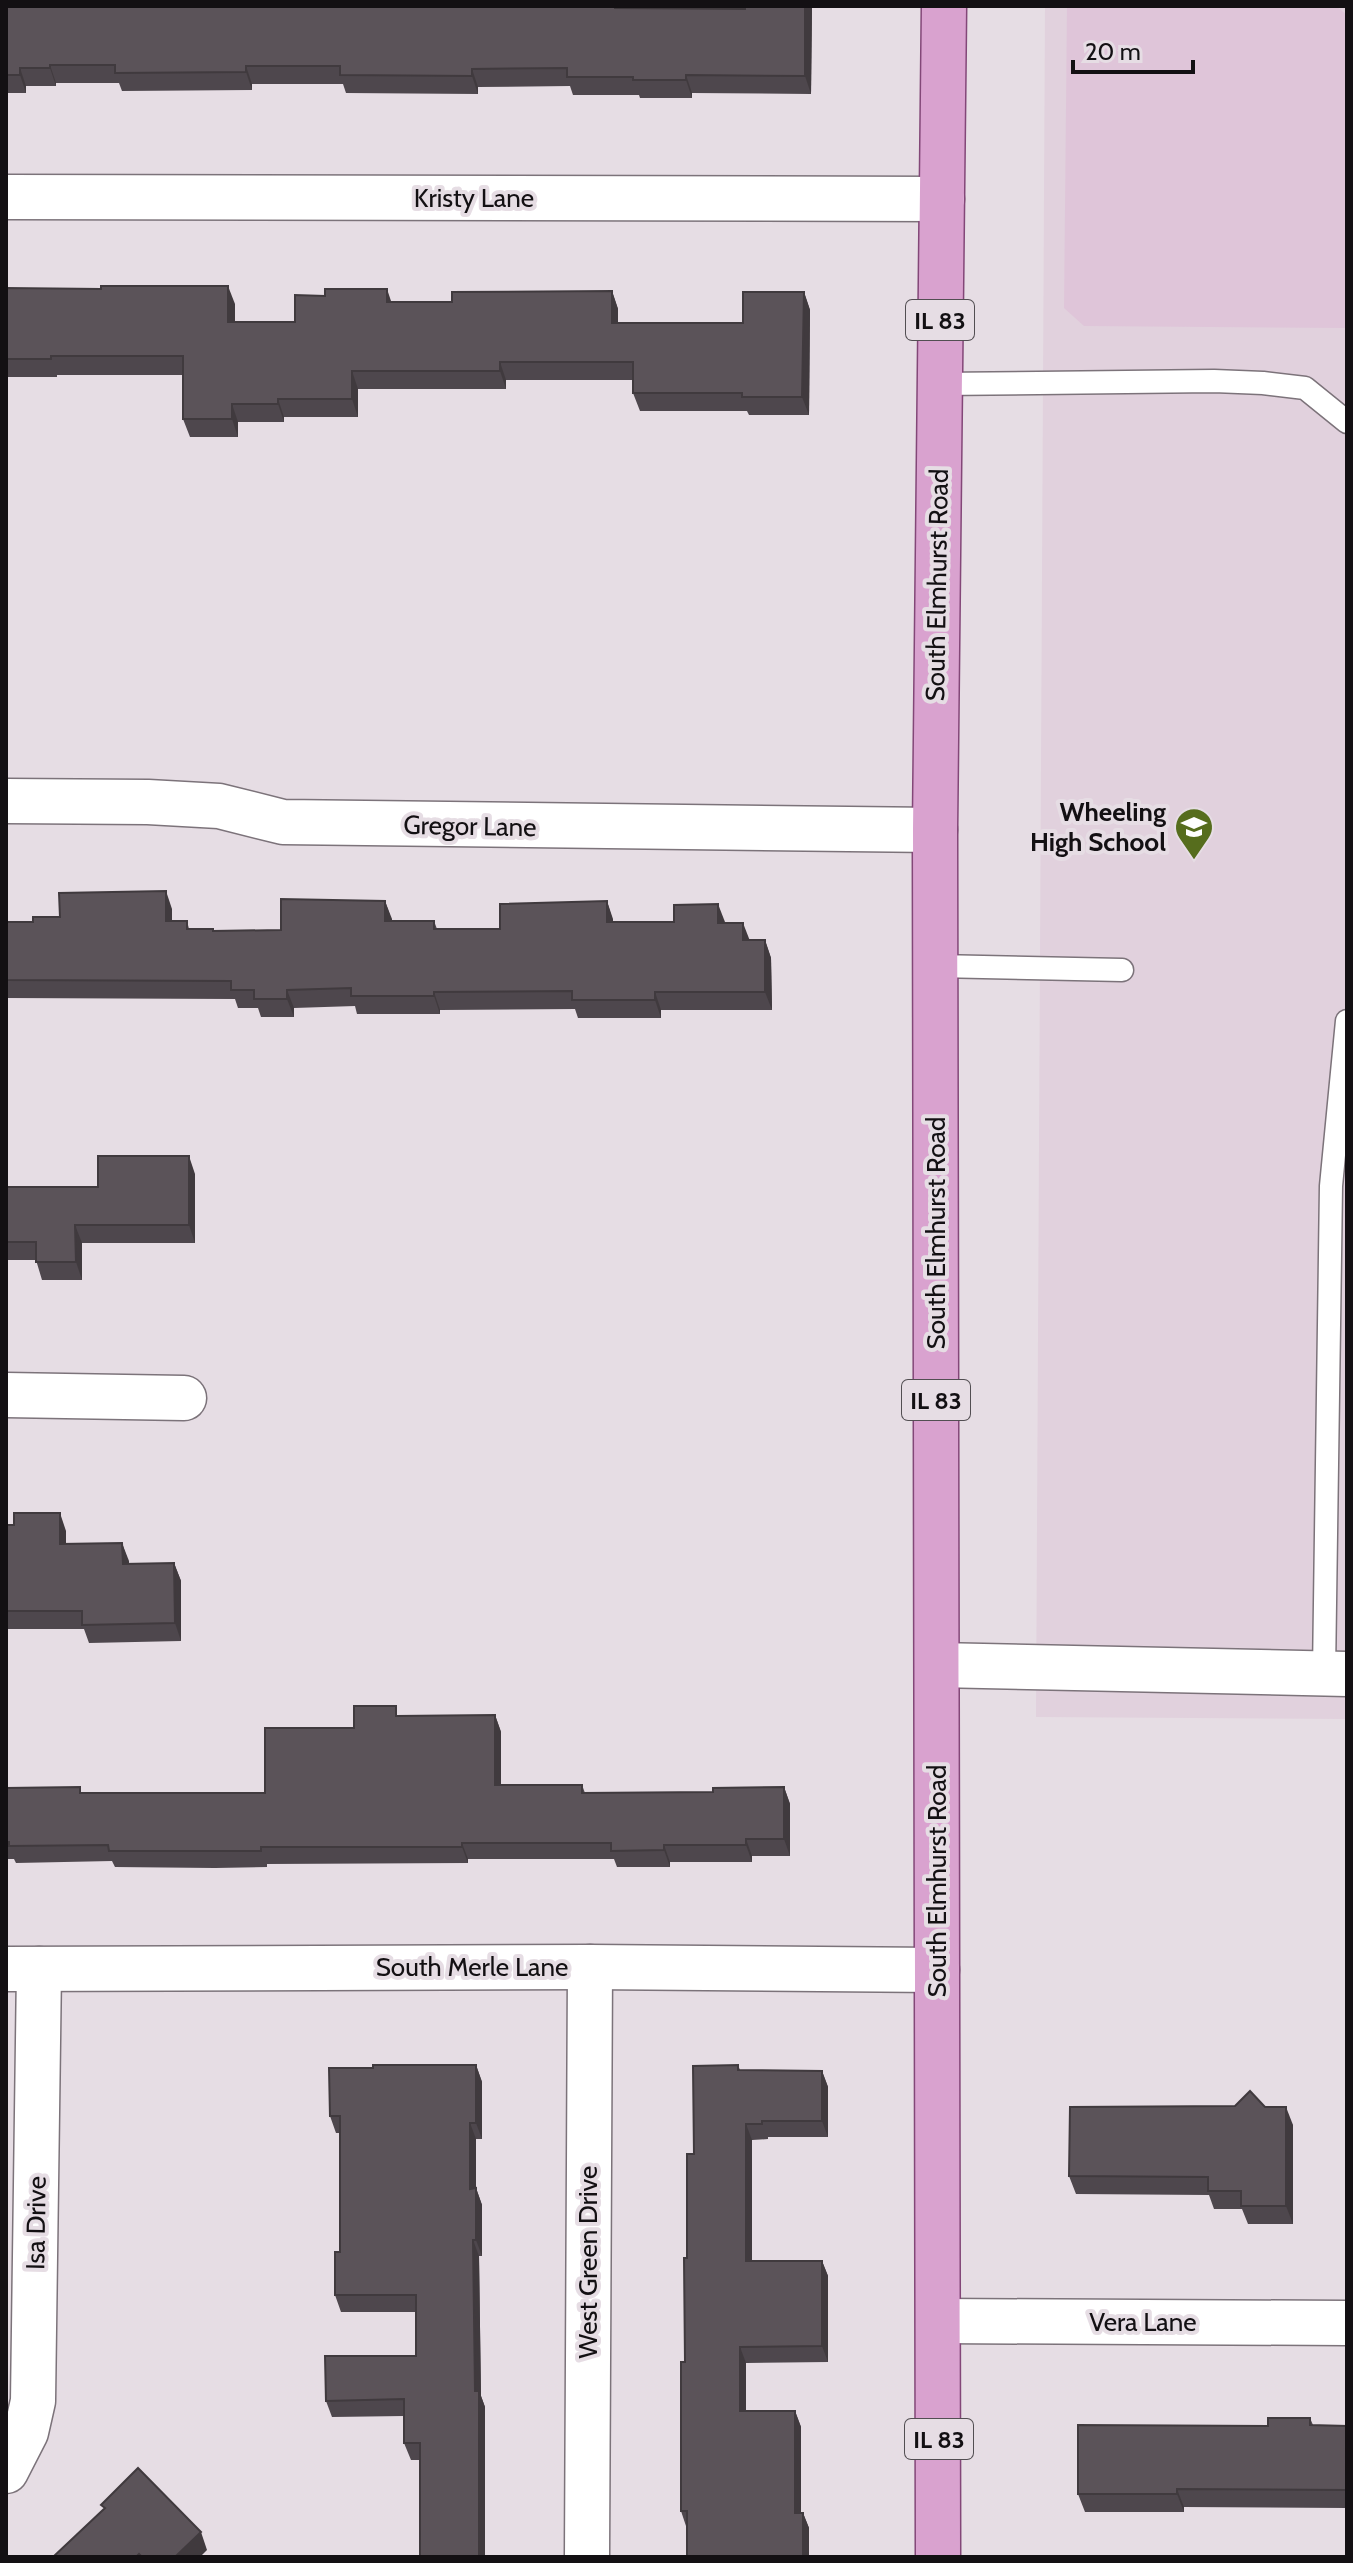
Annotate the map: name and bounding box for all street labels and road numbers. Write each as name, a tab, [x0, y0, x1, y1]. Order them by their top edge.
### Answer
street label: Kristy Lane	[414, 182, 534, 214]
road number: IL 83	[906, 300, 974, 340]
street label: South Elmhurst Road	[919, 468, 955, 702]
street label: Gregor Lane	[403, 809, 537, 843]
street label: South Elmhurst Road	[920, 1117, 952, 1349]
road number: IL 83	[902, 1380, 970, 1420]
street label: South Elmhurst Road	[921, 1765, 953, 1997]
street label: South Merle Lane	[376, 1951, 568, 1983]
street label: West Green Drive	[572, 2166, 604, 2358]
street label: Isa Drive	[19, 2176, 53, 2270]
street label: Vera Lane	[1089, 2306, 1197, 2338]
road number: IL 83	[905, 2419, 973, 2459]

